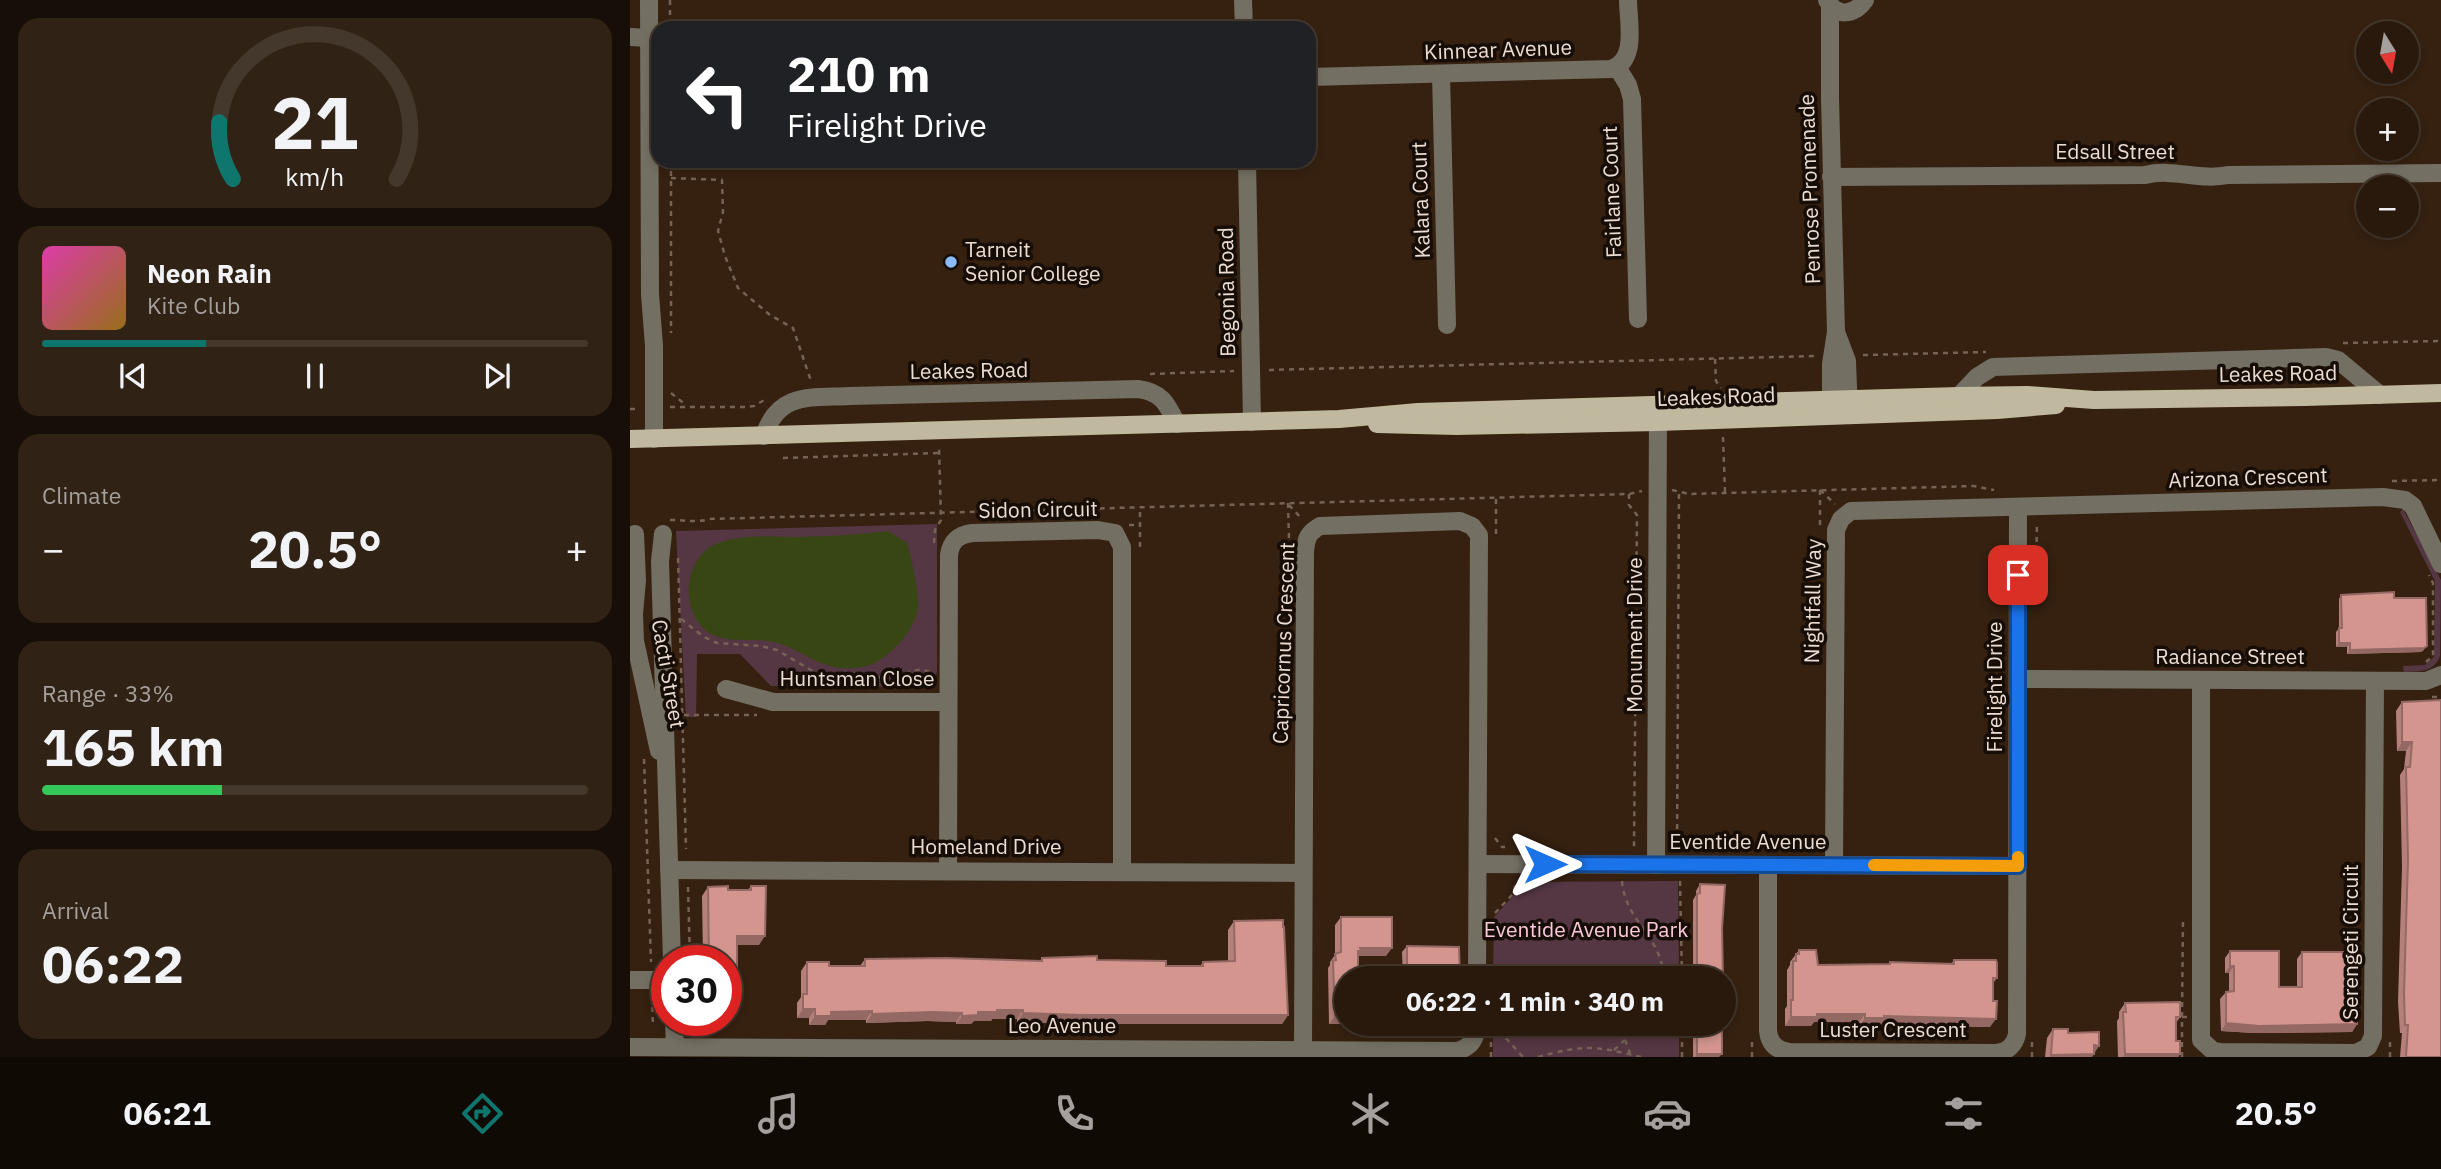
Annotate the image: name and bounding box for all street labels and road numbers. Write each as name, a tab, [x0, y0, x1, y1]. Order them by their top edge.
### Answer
street label: Kinnear Avenue	[1424, 32, 1572, 66]
street label: Penrose Promenade	[1792, 93, 1826, 285]
street label: Fairlane Court	[1595, 125, 1627, 259]
street label: Edsall Street	[2055, 137, 2175, 165]
street label: Kalara Court	[1404, 141, 1436, 259]
street label: Begonia Road	[1211, 227, 1241, 357]
street label: Leakes Road	[909, 355, 1029, 385]
street label: Leakes Road	[2218, 358, 2338, 388]
street label: Leakes Road	[1656, 380, 1776, 412]
street label: Arizona Crescent	[2168, 460, 2328, 494]
street label: Sidon Circuit	[978, 494, 1098, 524]
street label: Nightfall Way	[1797, 538, 1827, 664]
street label: Capricornus Crescent	[1265, 542, 1301, 744]
street label: Monument Drive	[1620, 557, 1648, 713]
street label: Cacti Street	[646, 617, 692, 730]
street label: Firelight Drive	[1980, 621, 2008, 753]
street label: Radiance Street	[2155, 642, 2305, 670]
street label: Huntsman Close	[779, 664, 935, 692]
street label: Eventide Avenue	[1669, 827, 1827, 855]
street label: Homeland Drive	[910, 832, 1062, 860]
street label: Serengeti Circuit	[2336, 864, 2364, 1020]
street label: Leo Avenue	[1008, 1011, 1116, 1039]
street label: Luster Crescent	[1819, 1015, 1967, 1043]

